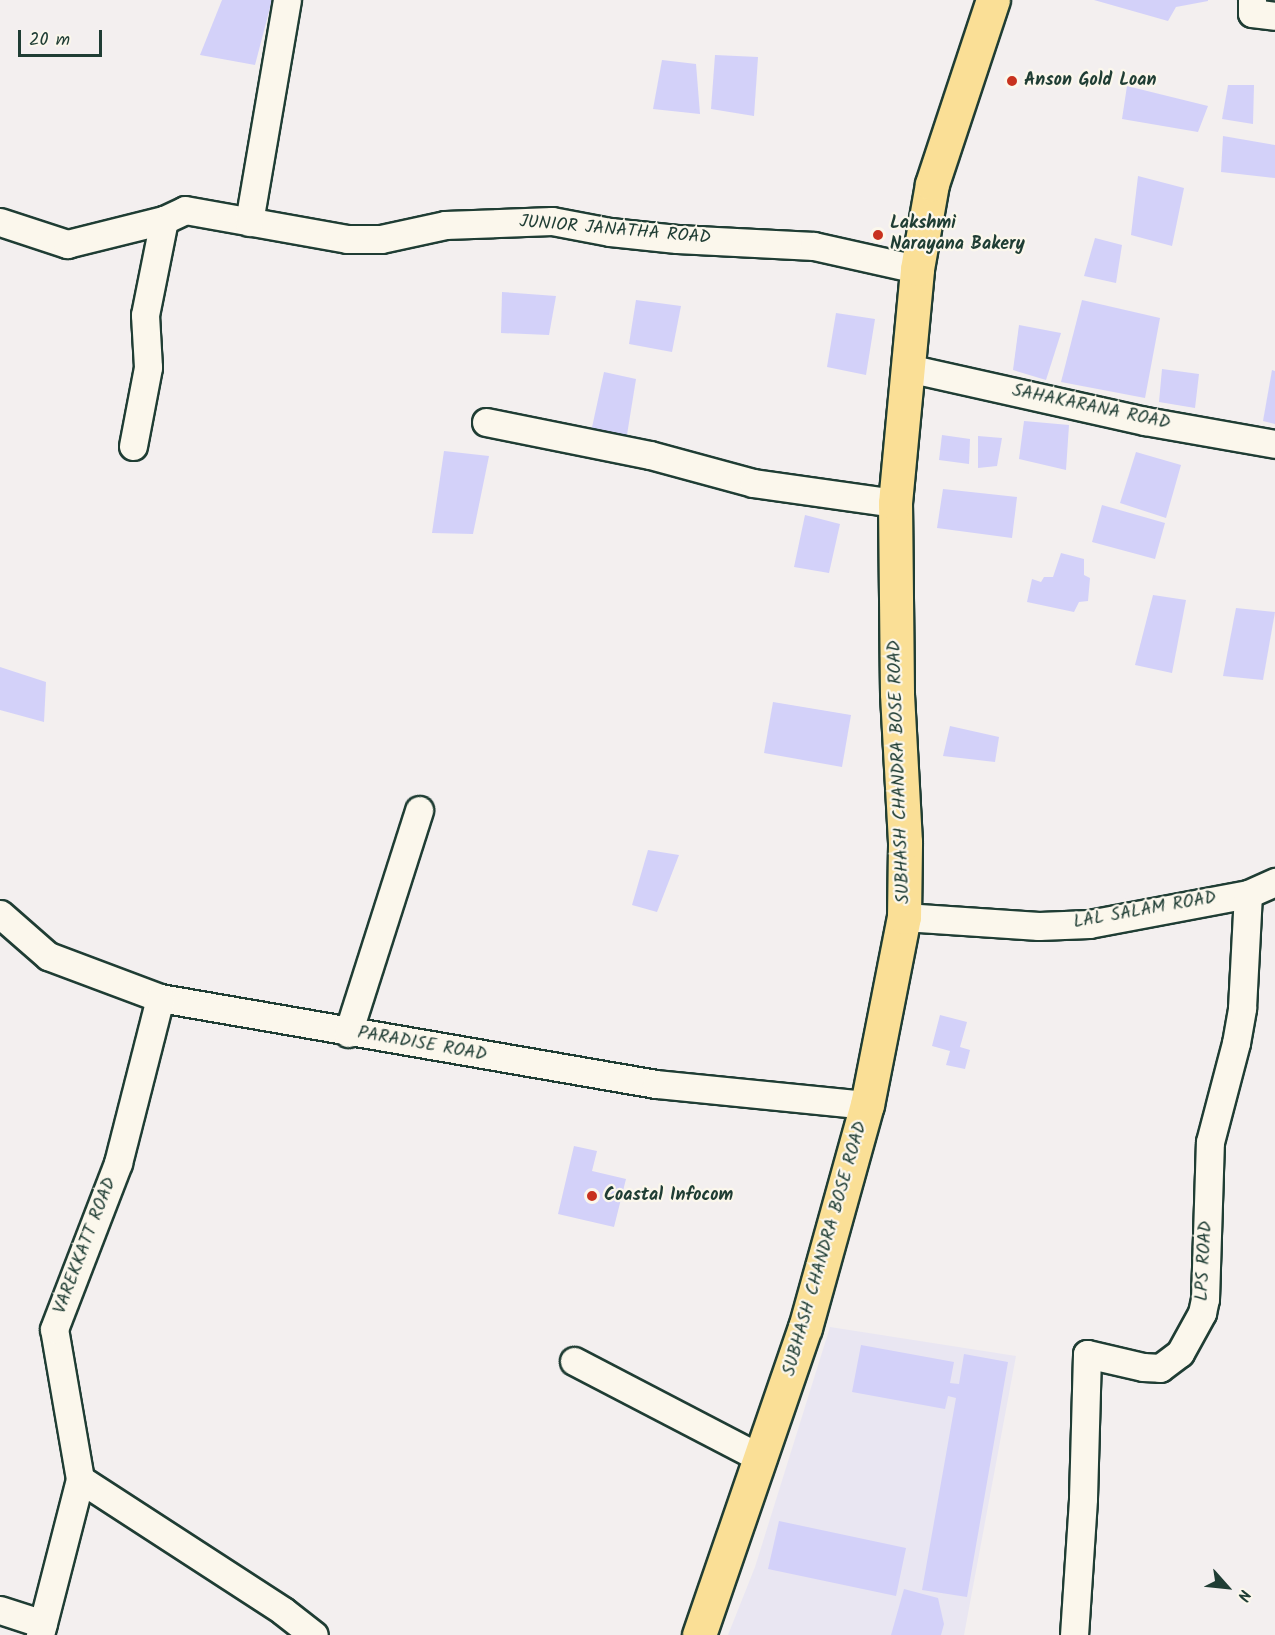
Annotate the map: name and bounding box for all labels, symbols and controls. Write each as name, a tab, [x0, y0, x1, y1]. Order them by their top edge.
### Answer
scale bar	[21, 18, 105, 56]
text: 20 m	[29, 26, 70, 55]
place label: Anson Gold Loan	[1024, 70, 1156, 92]
marker: Anson Gold Loan	[1005, 74, 1019, 88]
street label: JUNIOR JANATHA ROAD	[518, 212, 712, 250]
place label: Lakshmi Narayana Bakery	[890, 214, 1025, 256]
marker: Lakshmi Narayana Bakery	[871, 228, 885, 242]
street label: SAHAKARANA ROAD	[1010, 381, 1172, 435]
street label: SUBHASH CHANDRA BOSE ROAD	[885, 640, 915, 904]
street label: LAL SALAM ROAD	[1072, 888, 1218, 934]
street label: PARADISE ROAD	[356, 1023, 488, 1067]
street label: SUBHASH CHANDRA BOSE ROAD	[779, 1119, 873, 1379]
street label: VAREKKATT ROAD	[50, 1175, 122, 1317]
place label: Coastal Infocom	[604, 1185, 733, 1207]
marker: Coastal Infocom	[585, 1189, 599, 1203]
street label: LPS ROAD	[1192, 1220, 1218, 1302]
north arrow	[1197, 1557, 1257, 1617]
text: N	[1230, 1585, 1257, 1606]

